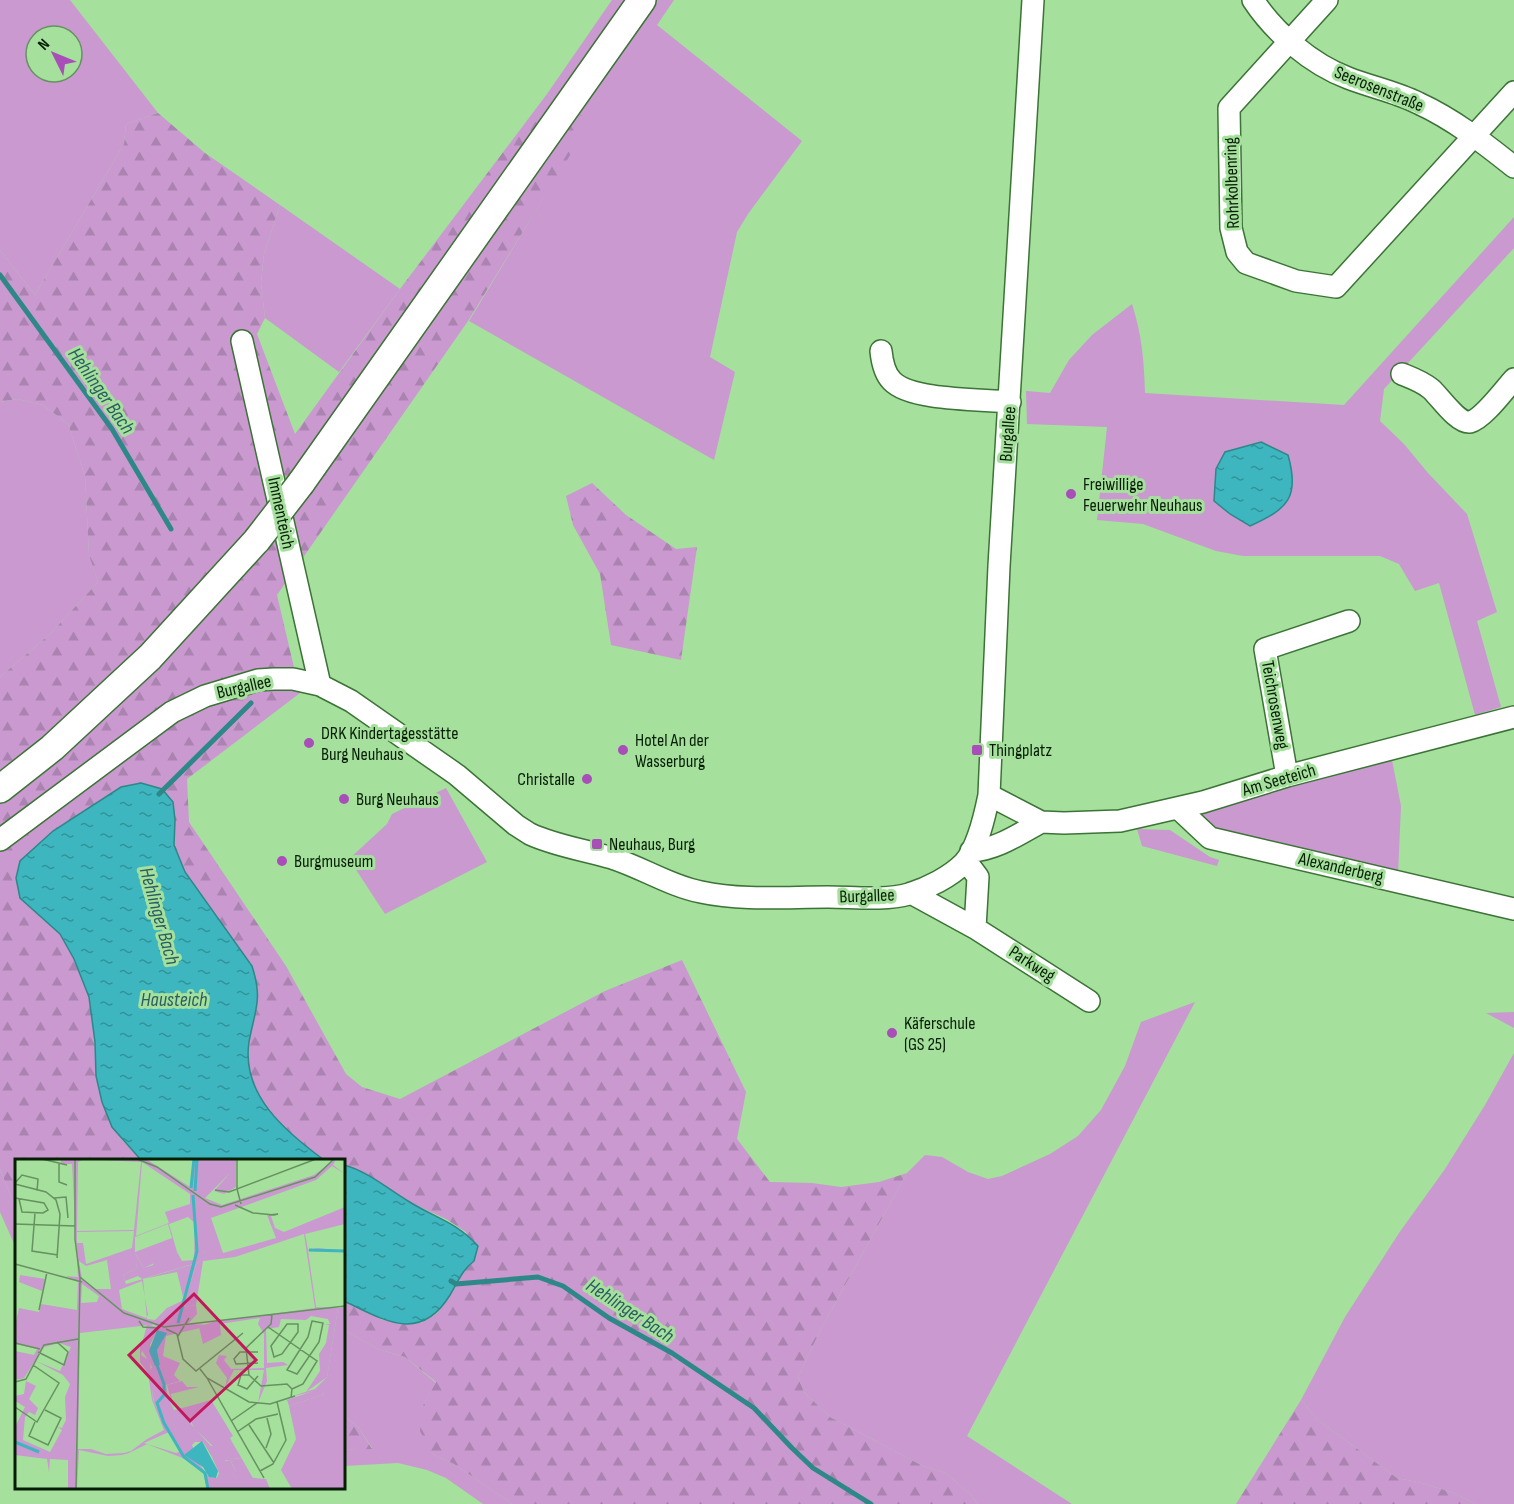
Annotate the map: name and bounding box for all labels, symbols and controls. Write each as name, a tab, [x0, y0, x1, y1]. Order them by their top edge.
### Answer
north arrow	[24, 24, 84, 84]
text: N	[34, 35, 54, 54]
street label: Seerosenstraße	[1331, 62, 1427, 116]
street label: Rohrkolbenring	[1220, 137, 1244, 229]
water label: Hehlinger Bach	[63, 343, 139, 439]
street label: Burgallee	[996, 406, 1020, 462]
place label: Freiwillige Feuerwehr Neuhaus	[1083, 474, 1203, 516]
street label: Immenteich	[263, 475, 299, 551]
marker: Freiwillige Feuerwehr Neuhaus	[1064, 487, 1078, 501]
street label: Teichrosenweg	[1257, 659, 1293, 751]
street label: Burgallee	[215, 671, 273, 703]
place label: DRK Kindertagesstätte Burg Neuhaus	[321, 723, 458, 765]
place label: Hotel An der Wasserburg	[635, 730, 709, 772]
marker: DRK Kindertagesstätte Burg Neuhaus	[302, 736, 316, 750]
place label: Thingplatz	[989, 740, 1052, 761]
marker: Hotel An der Wasserburg	[616, 743, 630, 757]
marker: Thingplatz	[970, 743, 984, 757]
street label: Am Seeteich	[1239, 760, 1318, 801]
place label: Christalle	[517, 769, 575, 790]
marker: Christalle	[580, 772, 594, 786]
place label: Burg Neuhaus	[356, 789, 439, 810]
marker: Burg Neuhaus	[337, 792, 351, 806]
place label: Neuhaus, Burg	[609, 834, 695, 855]
marker: Neuhaus, Burg	[590, 837, 604, 851]
street label: Alexanderberg	[1296, 848, 1385, 888]
place label: Burgmuseum	[294, 851, 373, 872]
marker: Burgmuseum	[275, 854, 289, 868]
water label: Hehlinger Bach	[134, 865, 184, 967]
street label: Burgallee	[839, 885, 895, 907]
street label: Parkweg	[1005, 941, 1059, 987]
water label: Hausteich	[141, 988, 207, 1012]
place label: Käferschule (GS 25)	[904, 1013, 975, 1055]
marker: Käferschule (GS 25)	[885, 1026, 899, 1040]
inset map	[15, 1159, 345, 1489]
water label: Hehlinger Bach	[582, 1274, 678, 1348]

